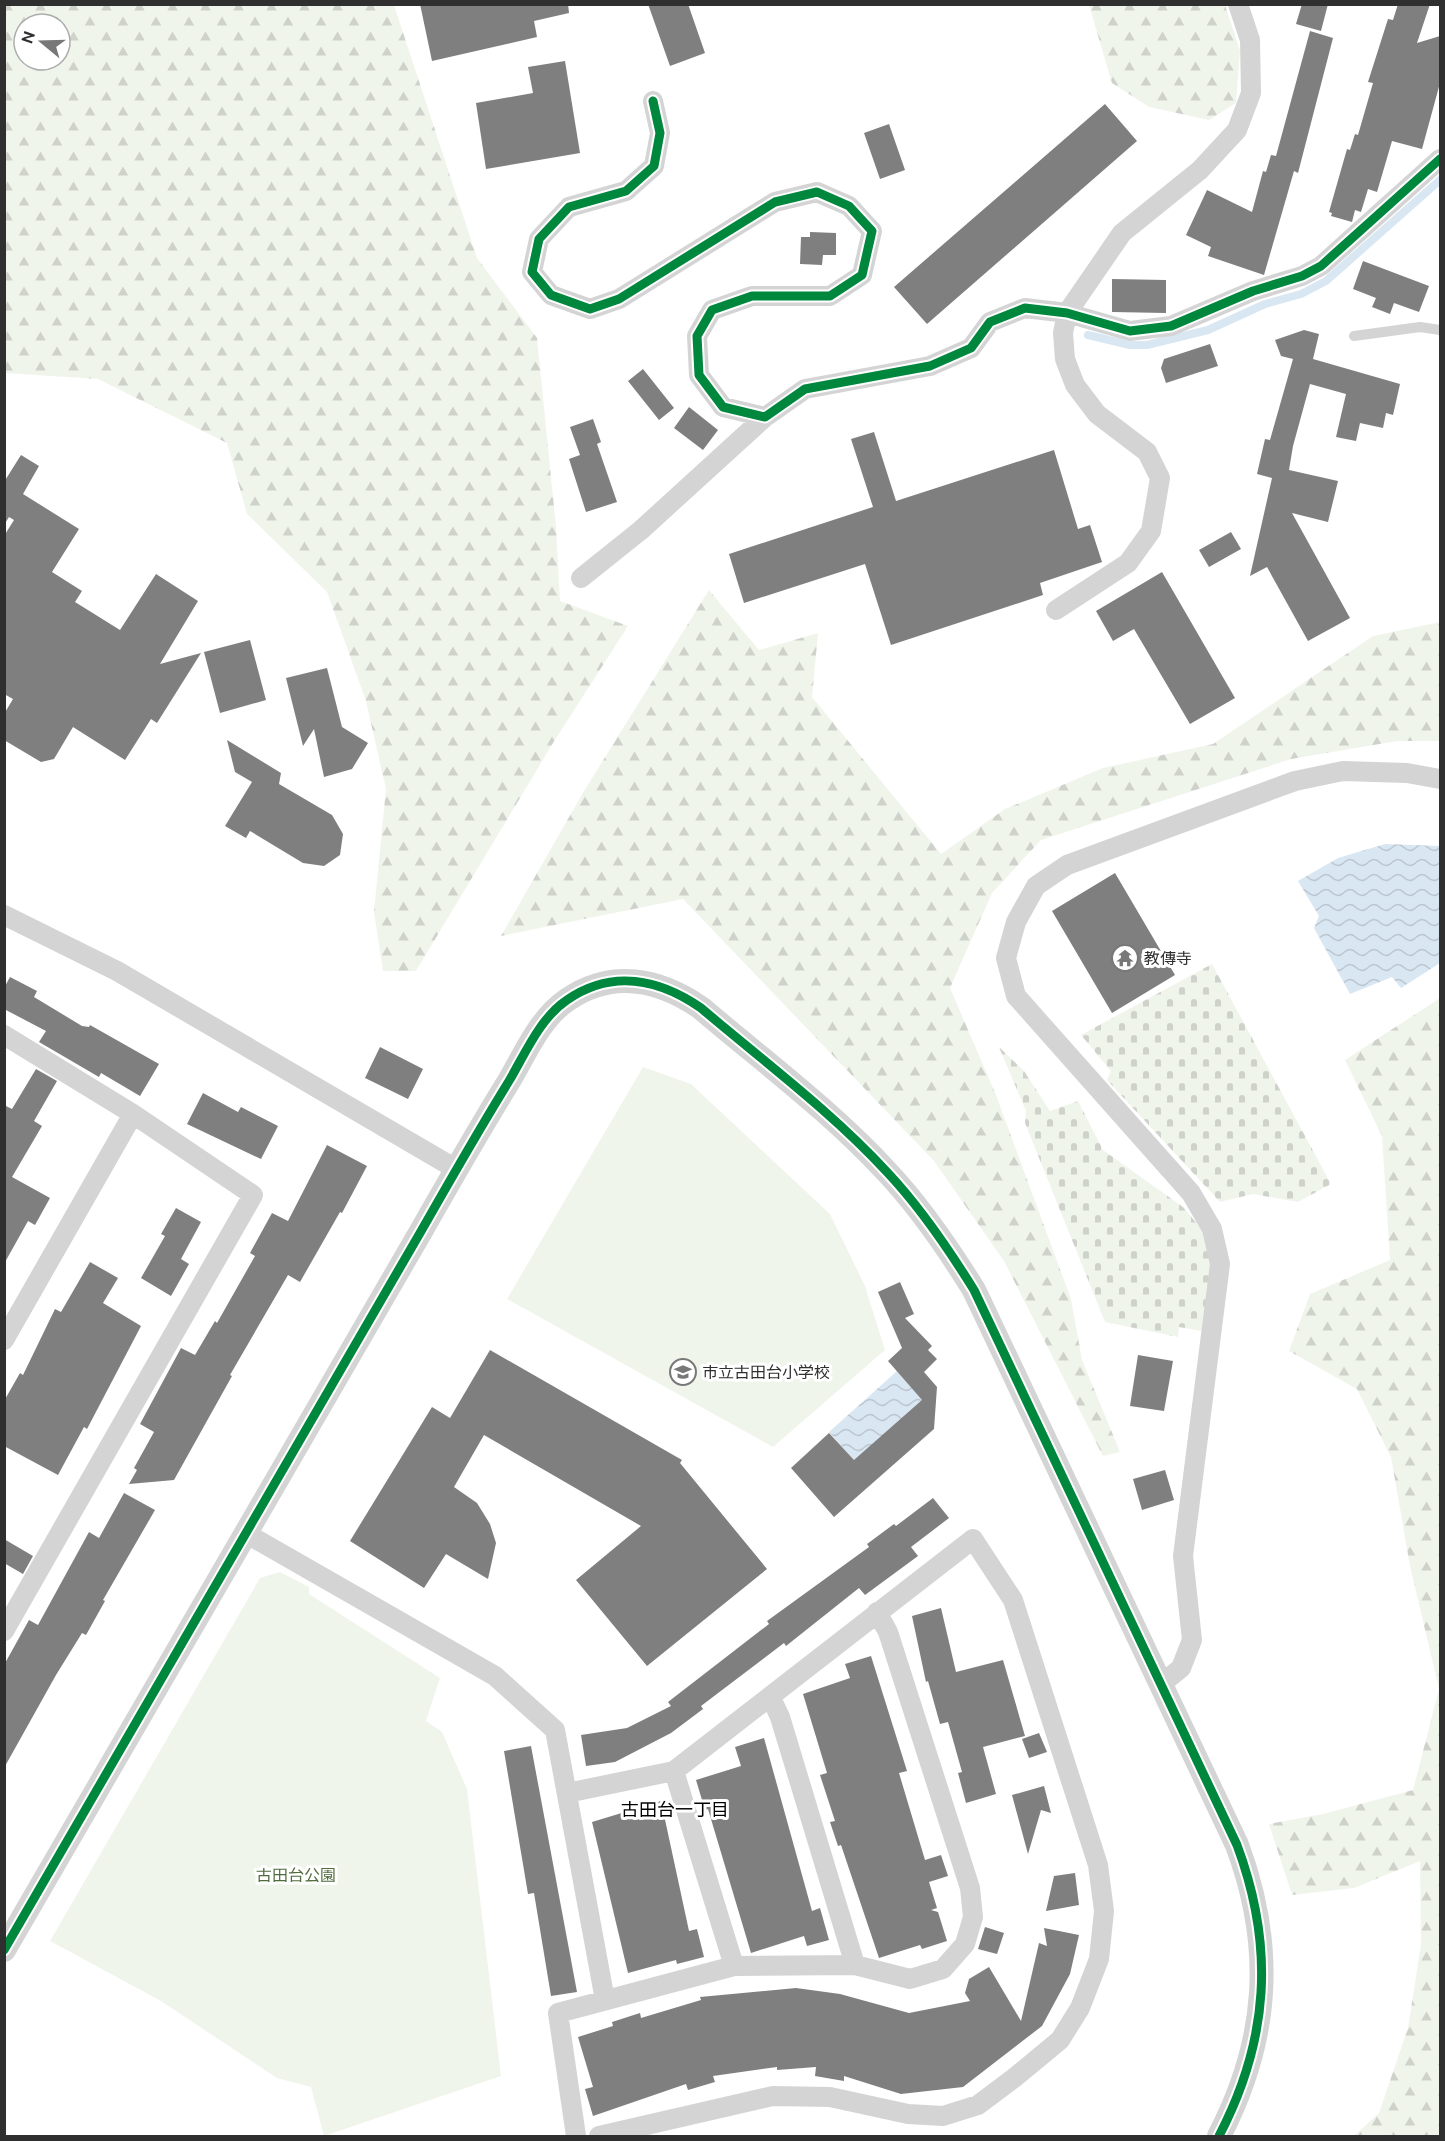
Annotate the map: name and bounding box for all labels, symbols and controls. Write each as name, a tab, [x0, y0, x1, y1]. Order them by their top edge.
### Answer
north arrow	[12, 12, 72, 72]
text: N	[17, 29, 38, 46]
temple icon: 教傳寺	[1110, 943, 1140, 973]
place label: 教傳寺	[1144, 949, 1192, 967]
school or university icon: 市立古田台小学校	[668, 1357, 698, 1387]
place label: 市立古田台小学校	[702, 1363, 830, 1381]
district label: 古田台一丁目	[621, 1799, 729, 1819]
park label: 古田台公園	[256, 1866, 336, 1884]

